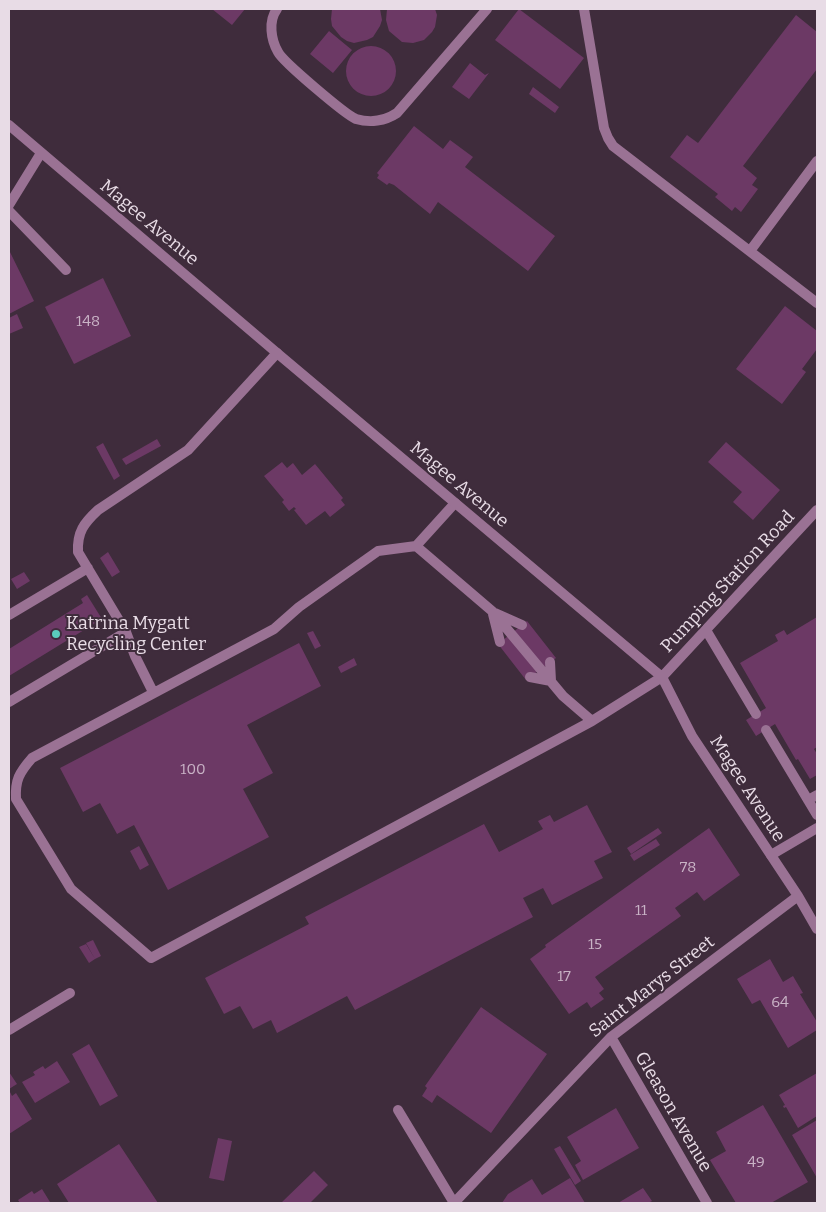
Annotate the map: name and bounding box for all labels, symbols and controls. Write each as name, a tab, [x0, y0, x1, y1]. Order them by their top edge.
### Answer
street label: Magee Avenue	[95, 176, 203, 270]
house number: 148	[76, 313, 100, 331]
street label: Magee Avenue	[405, 438, 513, 532]
street label: Pumping Station Road	[657, 507, 799, 657]
place label: Katrina Mygatt Recycling Center	[66, 613, 206, 656]
marker: Katrina Mygatt Recycling Center	[50, 628, 62, 640]
street label: Magee Avenue	[705, 732, 789, 846]
house number: 100	[180, 761, 206, 779]
house number: 78	[680, 859, 696, 877]
house number: 11	[635, 902, 647, 920]
street label: Saint Marys Street	[585, 931, 719, 1043]
house number: 15	[588, 936, 602, 954]
house number: 17	[557, 968, 571, 986]
house number: 64	[771, 994, 789, 1012]
street label: Gleason Avenue	[630, 1048, 716, 1176]
house number: 49	[747, 1154, 765, 1172]

